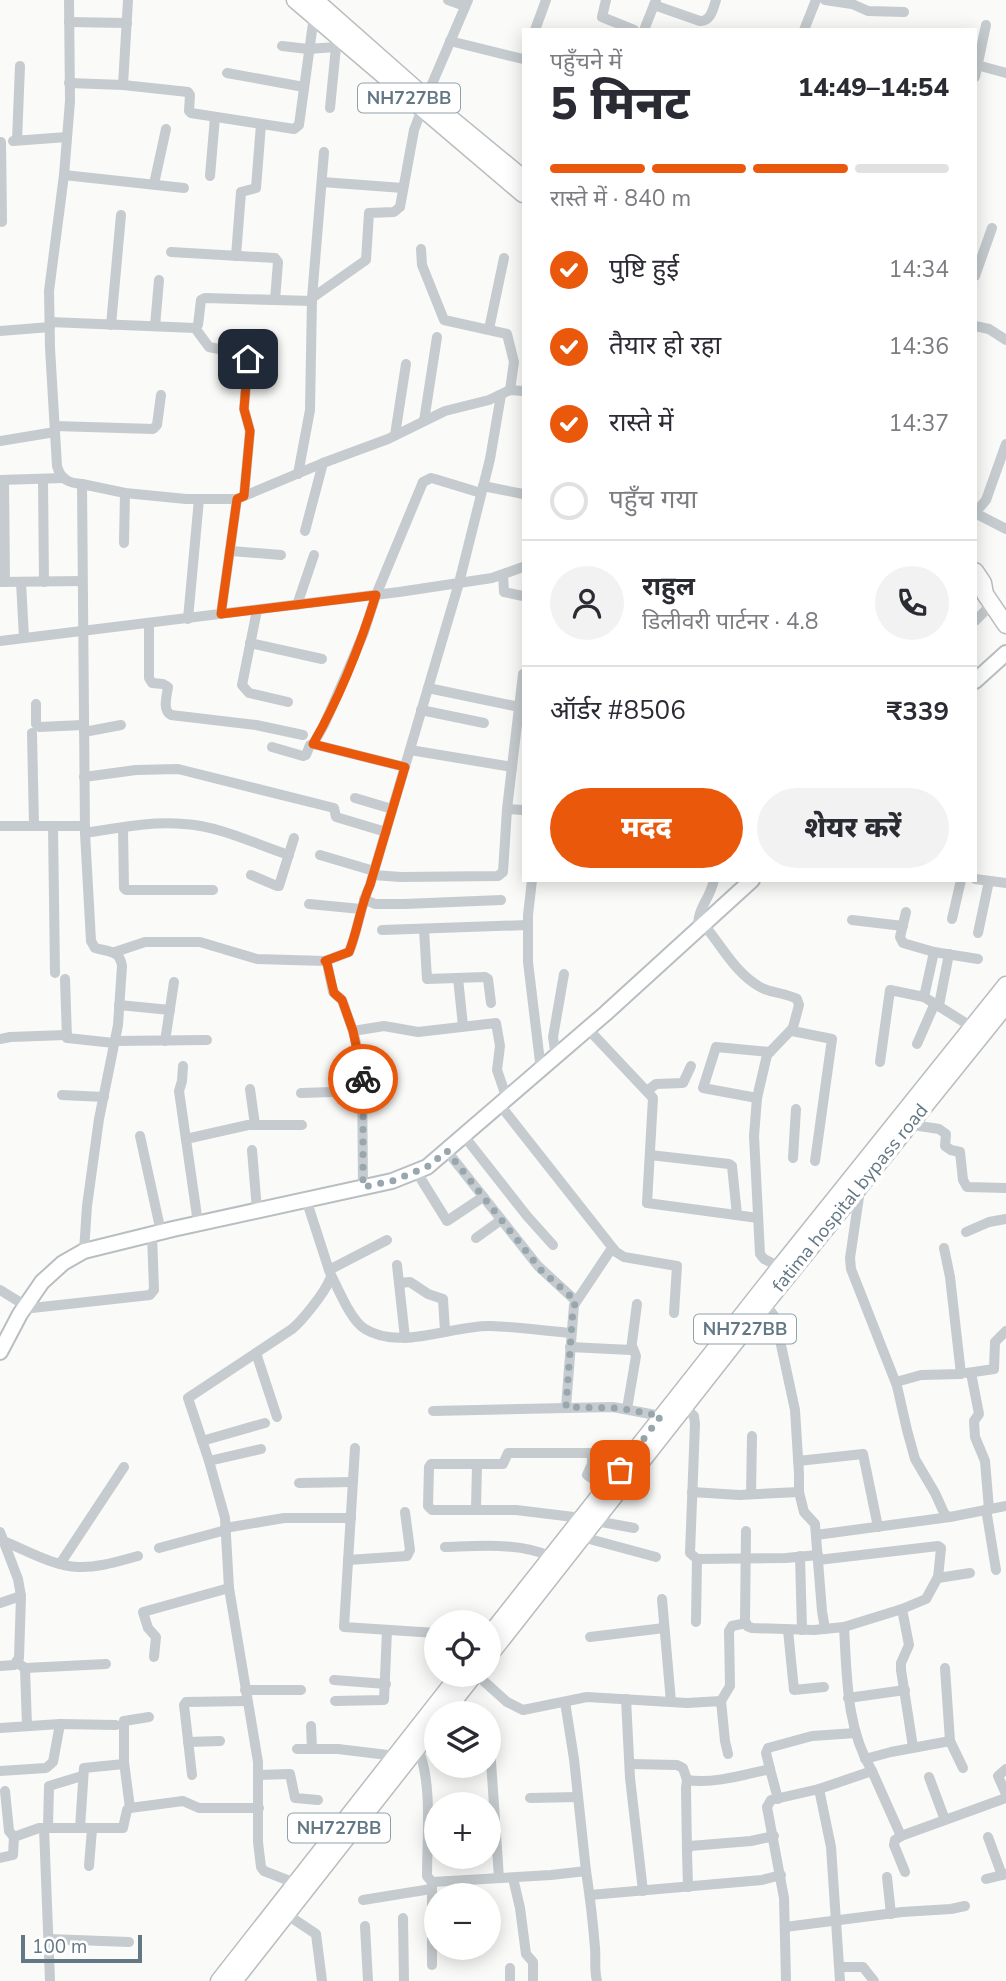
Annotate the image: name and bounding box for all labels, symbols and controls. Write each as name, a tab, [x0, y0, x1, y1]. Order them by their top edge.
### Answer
text: पहुँचने में	[550, 46, 622, 77]
text: 14:49–14:54	[798, 70, 949, 105]
text: 5 मिनट	[550, 72, 689, 135]
road number: NH727BB	[358, 84, 460, 113]
text: रास्ते में · 840 m	[550, 183, 691, 214]
icon: check	[550, 251, 588, 289]
text: पुष्टि हुई	[609, 251, 679, 286]
text: 14:34	[889, 254, 949, 285]
icon: check	[550, 328, 588, 366]
text: तैयार हो रहा	[609, 328, 721, 363]
pin	[218, 329, 278, 389]
text: 14:36	[889, 331, 949, 362]
icon: home	[229, 340, 267, 378]
icon: check	[550, 405, 588, 443]
text: रास्ते में	[609, 405, 674, 440]
text: 14:37	[889, 408, 949, 439]
text: पहुँच गया	[609, 482, 697, 517]
button: person	[550, 566, 624, 640]
button: phone	[875, 566, 949, 640]
text: राहुल	[642, 569, 695, 604]
text: डिलीवरी पार्टनर · 4.8	[642, 606, 819, 637]
text: ऑर्डर #8506	[550, 693, 686, 728]
text: ₹339	[887, 694, 949, 729]
button: मदद	[550, 788, 743, 868]
button: शेयर करें	[757, 788, 949, 868]
courier	[328, 1044, 398, 1114]
icon: bike	[344, 1060, 382, 1098]
street label: fatima hospital bypass road	[766, 1098, 934, 1298]
road number: NH727BB	[694, 1314, 796, 1344]
pin	[590, 1440, 650, 1500]
icon: bag	[601, 1451, 639, 1489]
map controls	[424, 1610, 501, 1960]
button: locate	[424, 1610, 501, 1687]
button: layers	[424, 1701, 501, 1778]
button: +	[424, 1792, 501, 1869]
road number: NH727BB	[288, 1814, 390, 1842]
button: −	[424, 1883, 501, 1960]
scale bar	[21, 1932, 142, 1964]
text: 100 m	[32, 1934, 87, 1960]

